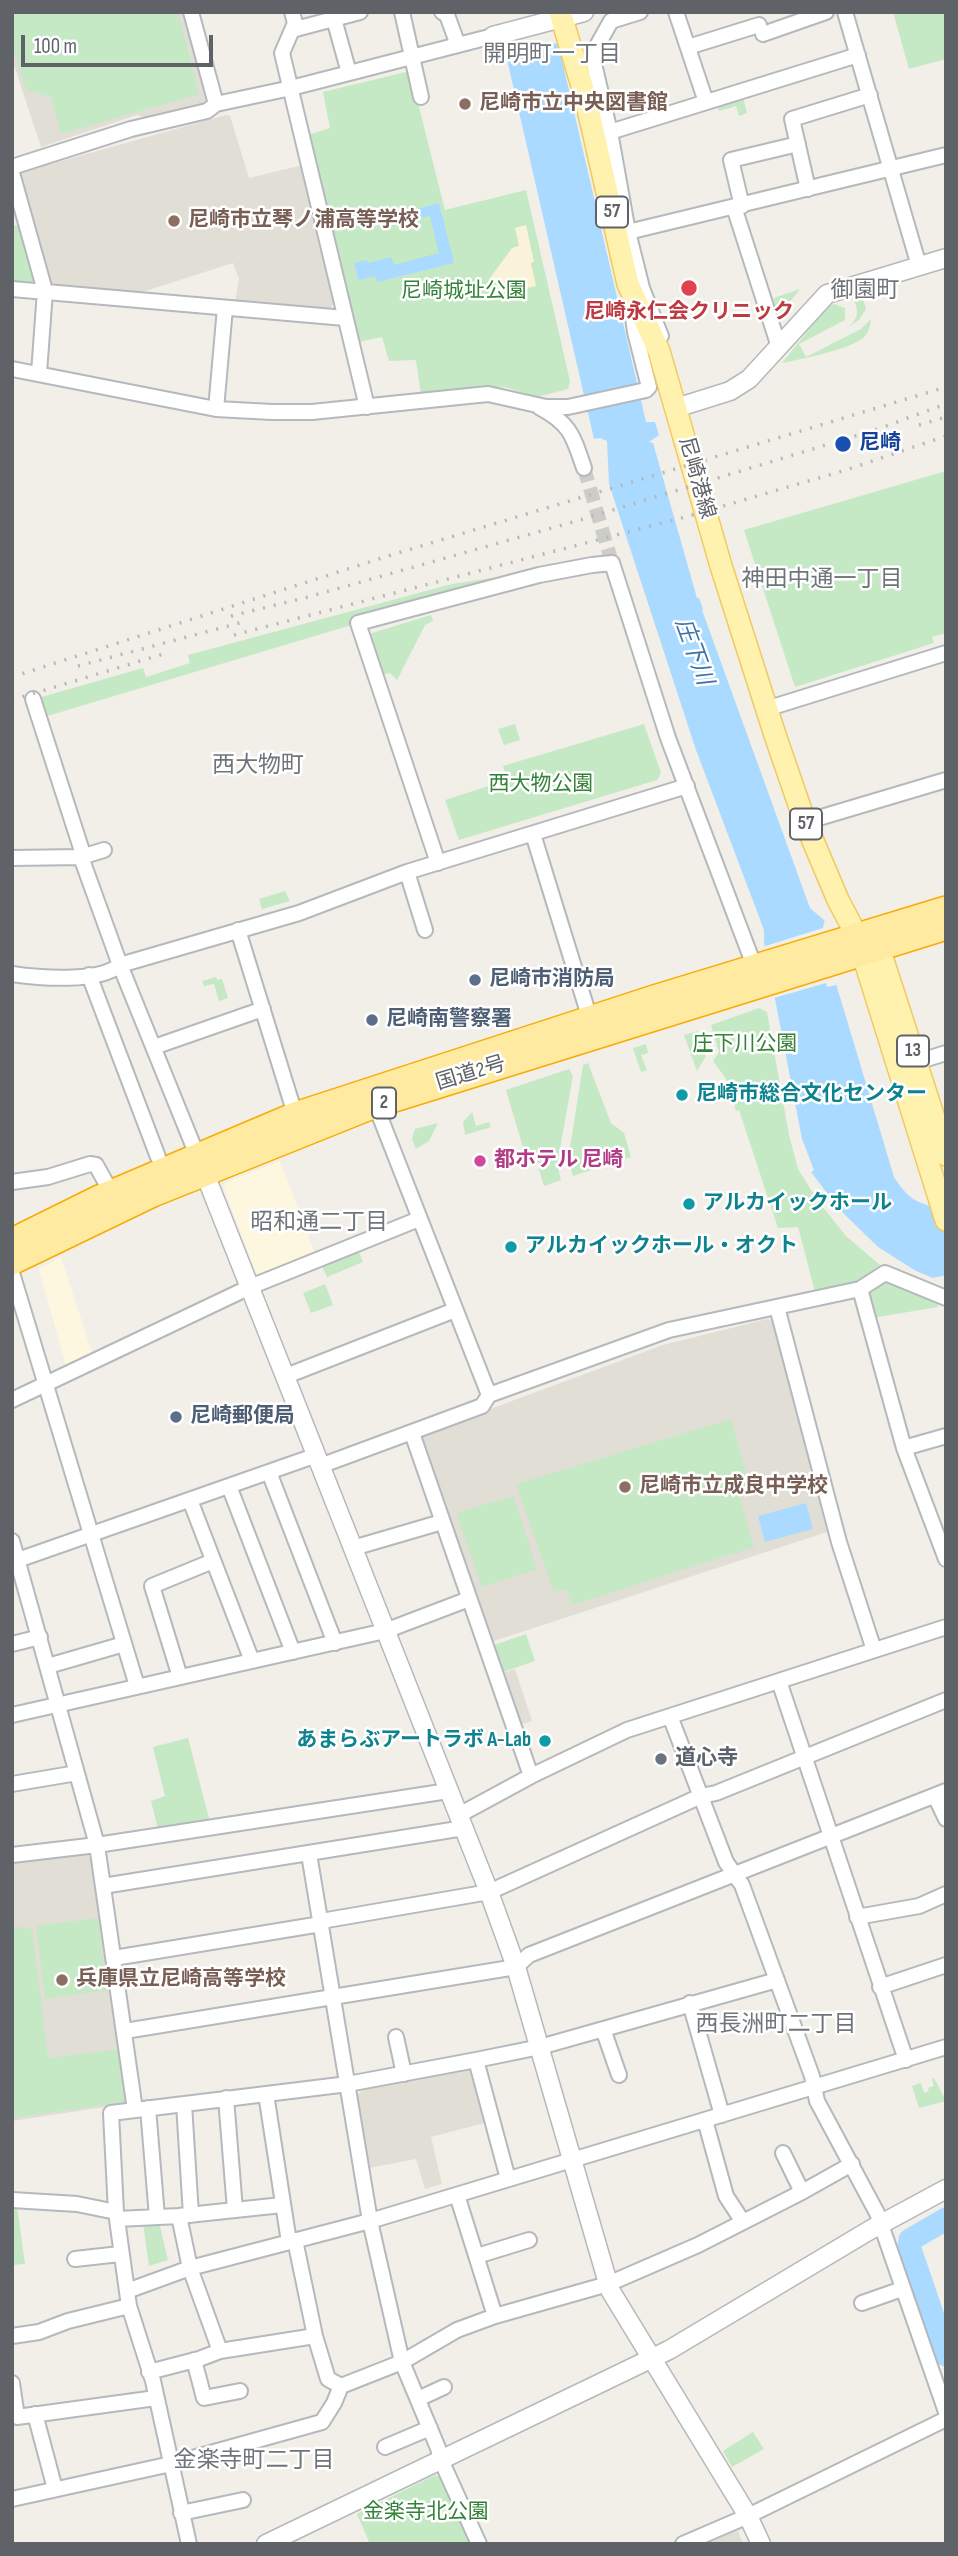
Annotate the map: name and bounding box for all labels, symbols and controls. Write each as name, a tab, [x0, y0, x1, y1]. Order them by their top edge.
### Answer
scale bar	[24, 21, 217, 65]
text: 100 m	[34, 34, 77, 59]
district label: 開明町一丁目	[483, 41, 621, 69]
place label: 尼崎市立中央図書館	[479, 91, 668, 117]
marker: 尼崎市立中央図書館	[457, 96, 473, 112]
road number: 57	[596, 196, 628, 228]
place label: 尼崎市立琴ノ浦高等学校	[188, 208, 419, 234]
marker: 尼崎市立琴ノ浦高等学校	[166, 213, 182, 229]
district label: 御園町	[831, 277, 899, 305]
marker: 尼崎永仁会クリニック	[679, 278, 699, 298]
park label: 尼崎城址公園	[401, 279, 527, 305]
place label: 尼崎永仁会クリニック	[584, 300, 794, 326]
place label: 尼崎	[859, 431, 901, 457]
street label: 尼崎港線	[672, 434, 720, 522]
marker: 尼崎	[833, 434, 853, 454]
district label: 神田中通一丁目	[742, 566, 902, 594]
water label: 庄下川	[668, 615, 718, 689]
district label: 西大物町	[212, 752, 304, 780]
park label: 西大物公園	[489, 772, 593, 798]
road number: 57	[790, 808, 822, 839]
place label: 尼崎市消防局	[489, 967, 615, 993]
marker: 尼崎市消防局	[467, 972, 483, 988]
place label: 尼崎南警察署	[386, 1007, 512, 1033]
marker: 尼崎南警察署	[364, 1012, 380, 1028]
park label: 庄下川公園	[693, 1032, 797, 1058]
road number: 13	[897, 1036, 929, 1066]
street label: 国道2号	[433, 1051, 509, 1097]
place label: 尼崎市総合文化センター	[696, 1082, 927, 1108]
marker: 尼崎市総合文化センター	[674, 1087, 690, 1103]
road number: 2	[372, 1088, 396, 1119]
place label: 都ホテル 尼崎	[494, 1148, 623, 1174]
marker: 都ホテル 尼崎	[472, 1153, 488, 1169]
place label: アルカイックホール	[703, 1191, 892, 1217]
marker: アルカイックホール	[681, 1196, 697, 1212]
district label: 昭和通二丁目	[250, 1209, 388, 1237]
place label: アルカイックホール・オクト	[525, 1234, 798, 1260]
marker: アルカイックホール・オクト	[503, 1239, 519, 1255]
place label: 尼崎郵便局	[190, 1404, 295, 1430]
marker: 尼崎郵便局	[168, 1409, 184, 1425]
place label: 尼崎市立成良中学校	[639, 1474, 828, 1500]
marker: 尼崎市立成良中学校	[617, 1479, 633, 1495]
place label: あまらぶアートラボ A-Lab	[296, 1728, 531, 1754]
marker: あまらぶアートラボ A-Lab	[537, 1733, 553, 1749]
place label: 道心寺	[675, 1746, 738, 1772]
marker: 道心寺	[653, 1751, 669, 1767]
place label: 兵庫県立尼崎高等学校	[76, 1967, 286, 1993]
marker: 兵庫県立尼崎高等学校	[54, 1972, 70, 1988]
district label: 西長洲町二丁目	[696, 2011, 856, 2039]
district label: 金楽寺町二丁目	[174, 2447, 334, 2475]
park label: 金楽寺北公園	[363, 2500, 489, 2526]

